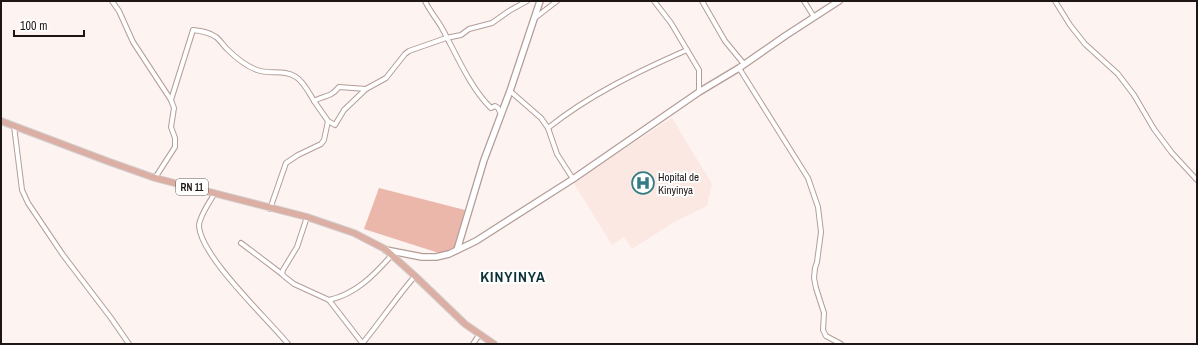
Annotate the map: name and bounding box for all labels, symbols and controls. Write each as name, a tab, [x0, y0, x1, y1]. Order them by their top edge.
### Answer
scale bar	[14, 12, 84, 38]
text: 100 m	[20, 18, 47, 34]
hospital icon: Hopital de Kinyinya	[630, 170, 656, 196]
place label: Hopital de Kinyinya	[658, 170, 699, 197]
road number: RN 11	[176, 179, 208, 195]
district label: KINYINYA	[480, 266, 546, 287]

